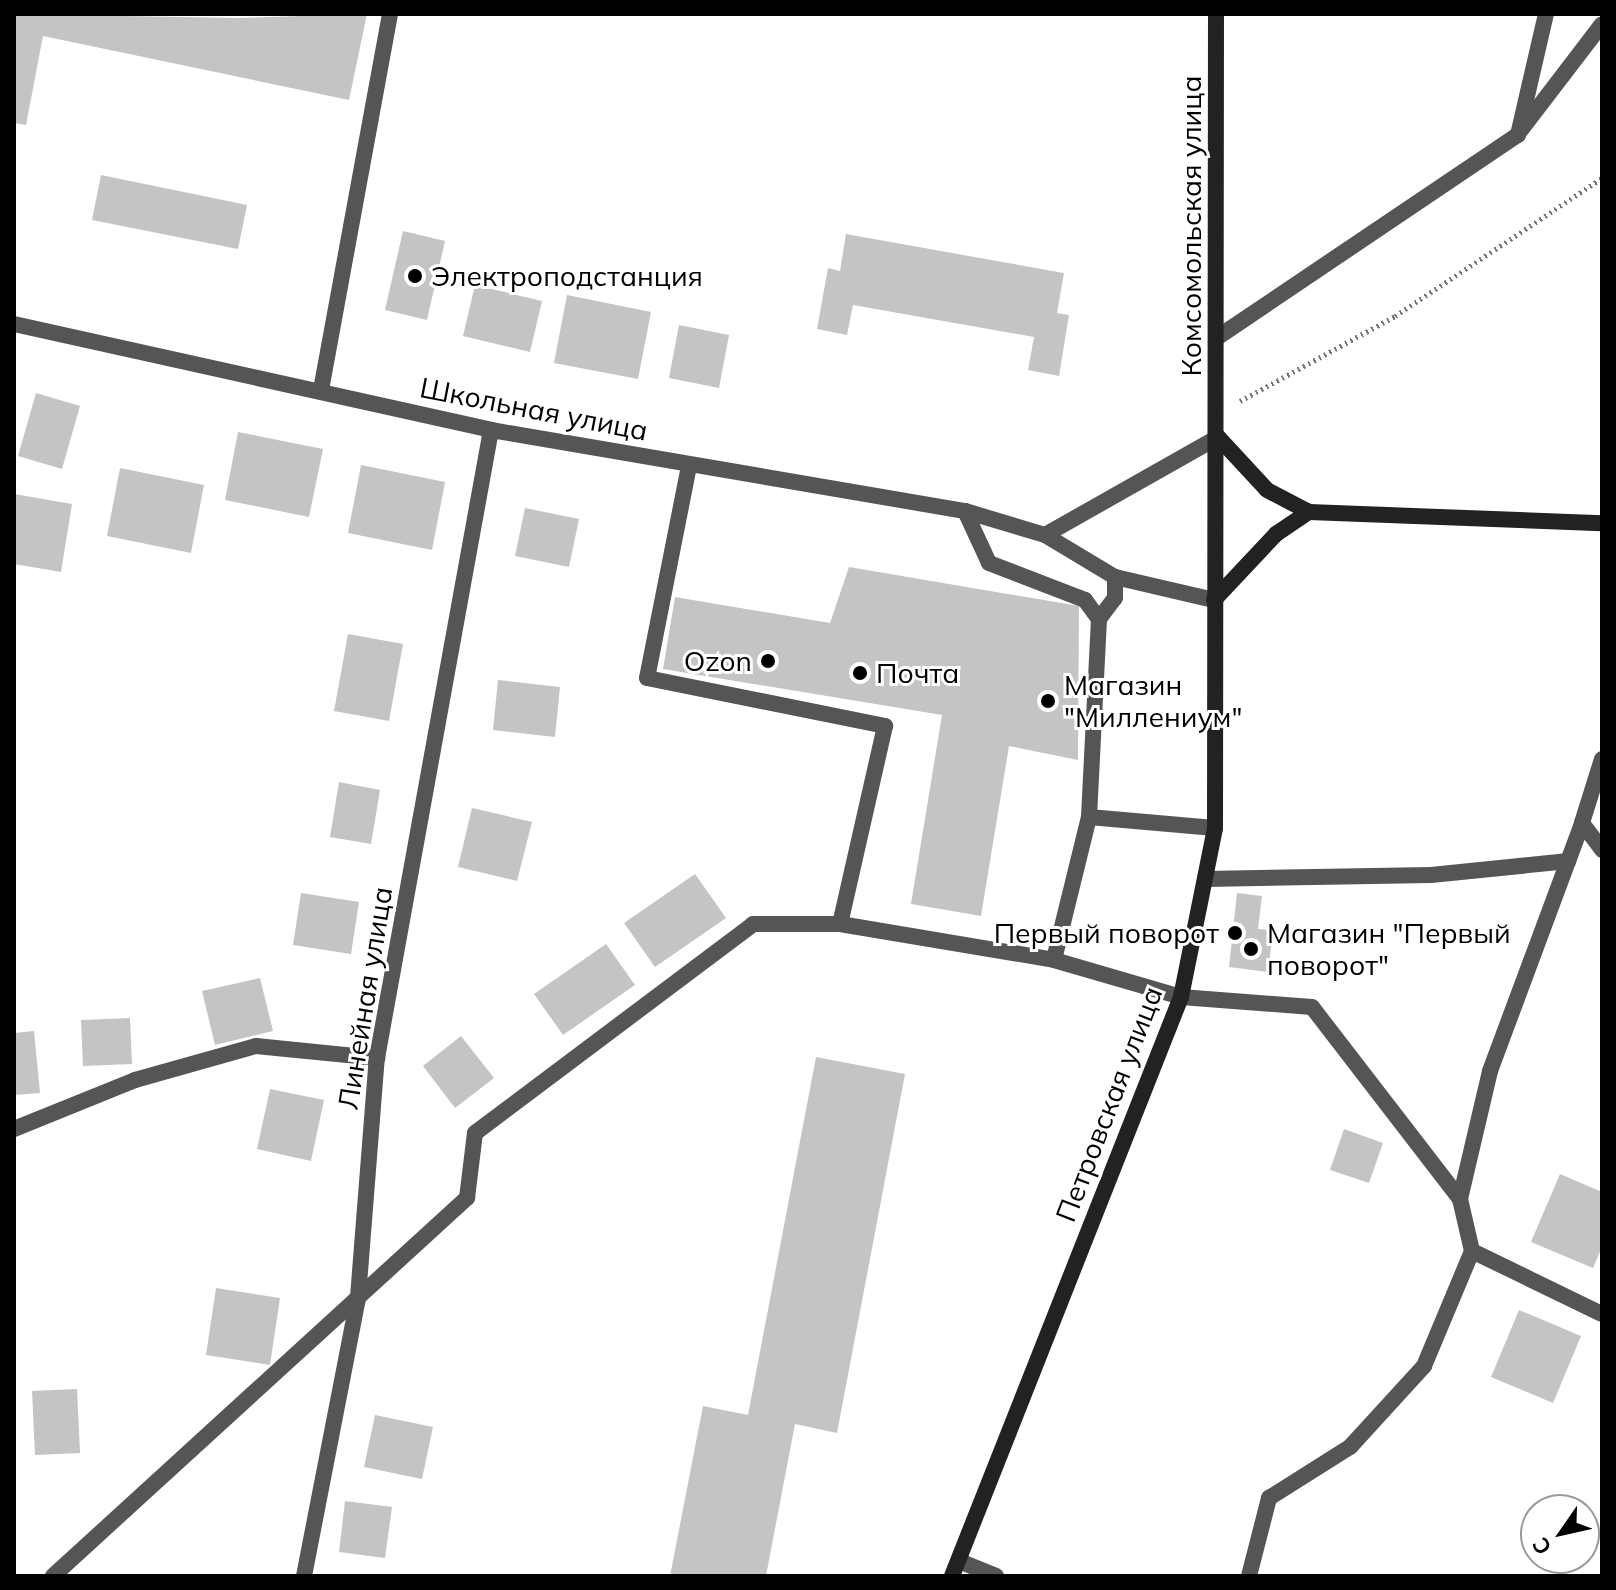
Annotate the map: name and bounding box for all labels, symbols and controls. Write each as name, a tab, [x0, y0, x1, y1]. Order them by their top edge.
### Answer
street label: Комсомольская улица	[1174, 76, 1208, 376]
place label: Электроподстанция	[431, 259, 703, 293]
marker: Электроподстанция	[406, 267, 424, 285]
street label: Школьная улица	[417, 370, 651, 448]
place label: Ozon	[684, 644, 752, 678]
marker: Ozon	[759, 652, 777, 670]
place label: Почта	[876, 656, 959, 690]
marker: Почта	[851, 664, 869, 682]
place label: Магазин "Миллениум"	[1064, 668, 1242, 734]
marker: Магазин "Миллениум"	[1039, 692, 1057, 710]
street label: Линейная улица	[331, 884, 399, 1112]
place label: Первый поворот	[994, 916, 1219, 950]
place label: Магазин "Первый поворот"	[1267, 916, 1511, 982]
marker: Первый поворот	[1226, 924, 1244, 942]
marker: Магазин "Первый поворот"	[1242, 940, 1260, 958]
street label: Петровская улица	[1049, 982, 1169, 1226]
north arrow	[1520, 1494, 1600, 1574]
text: С	[1526, 1532, 1558, 1560]

